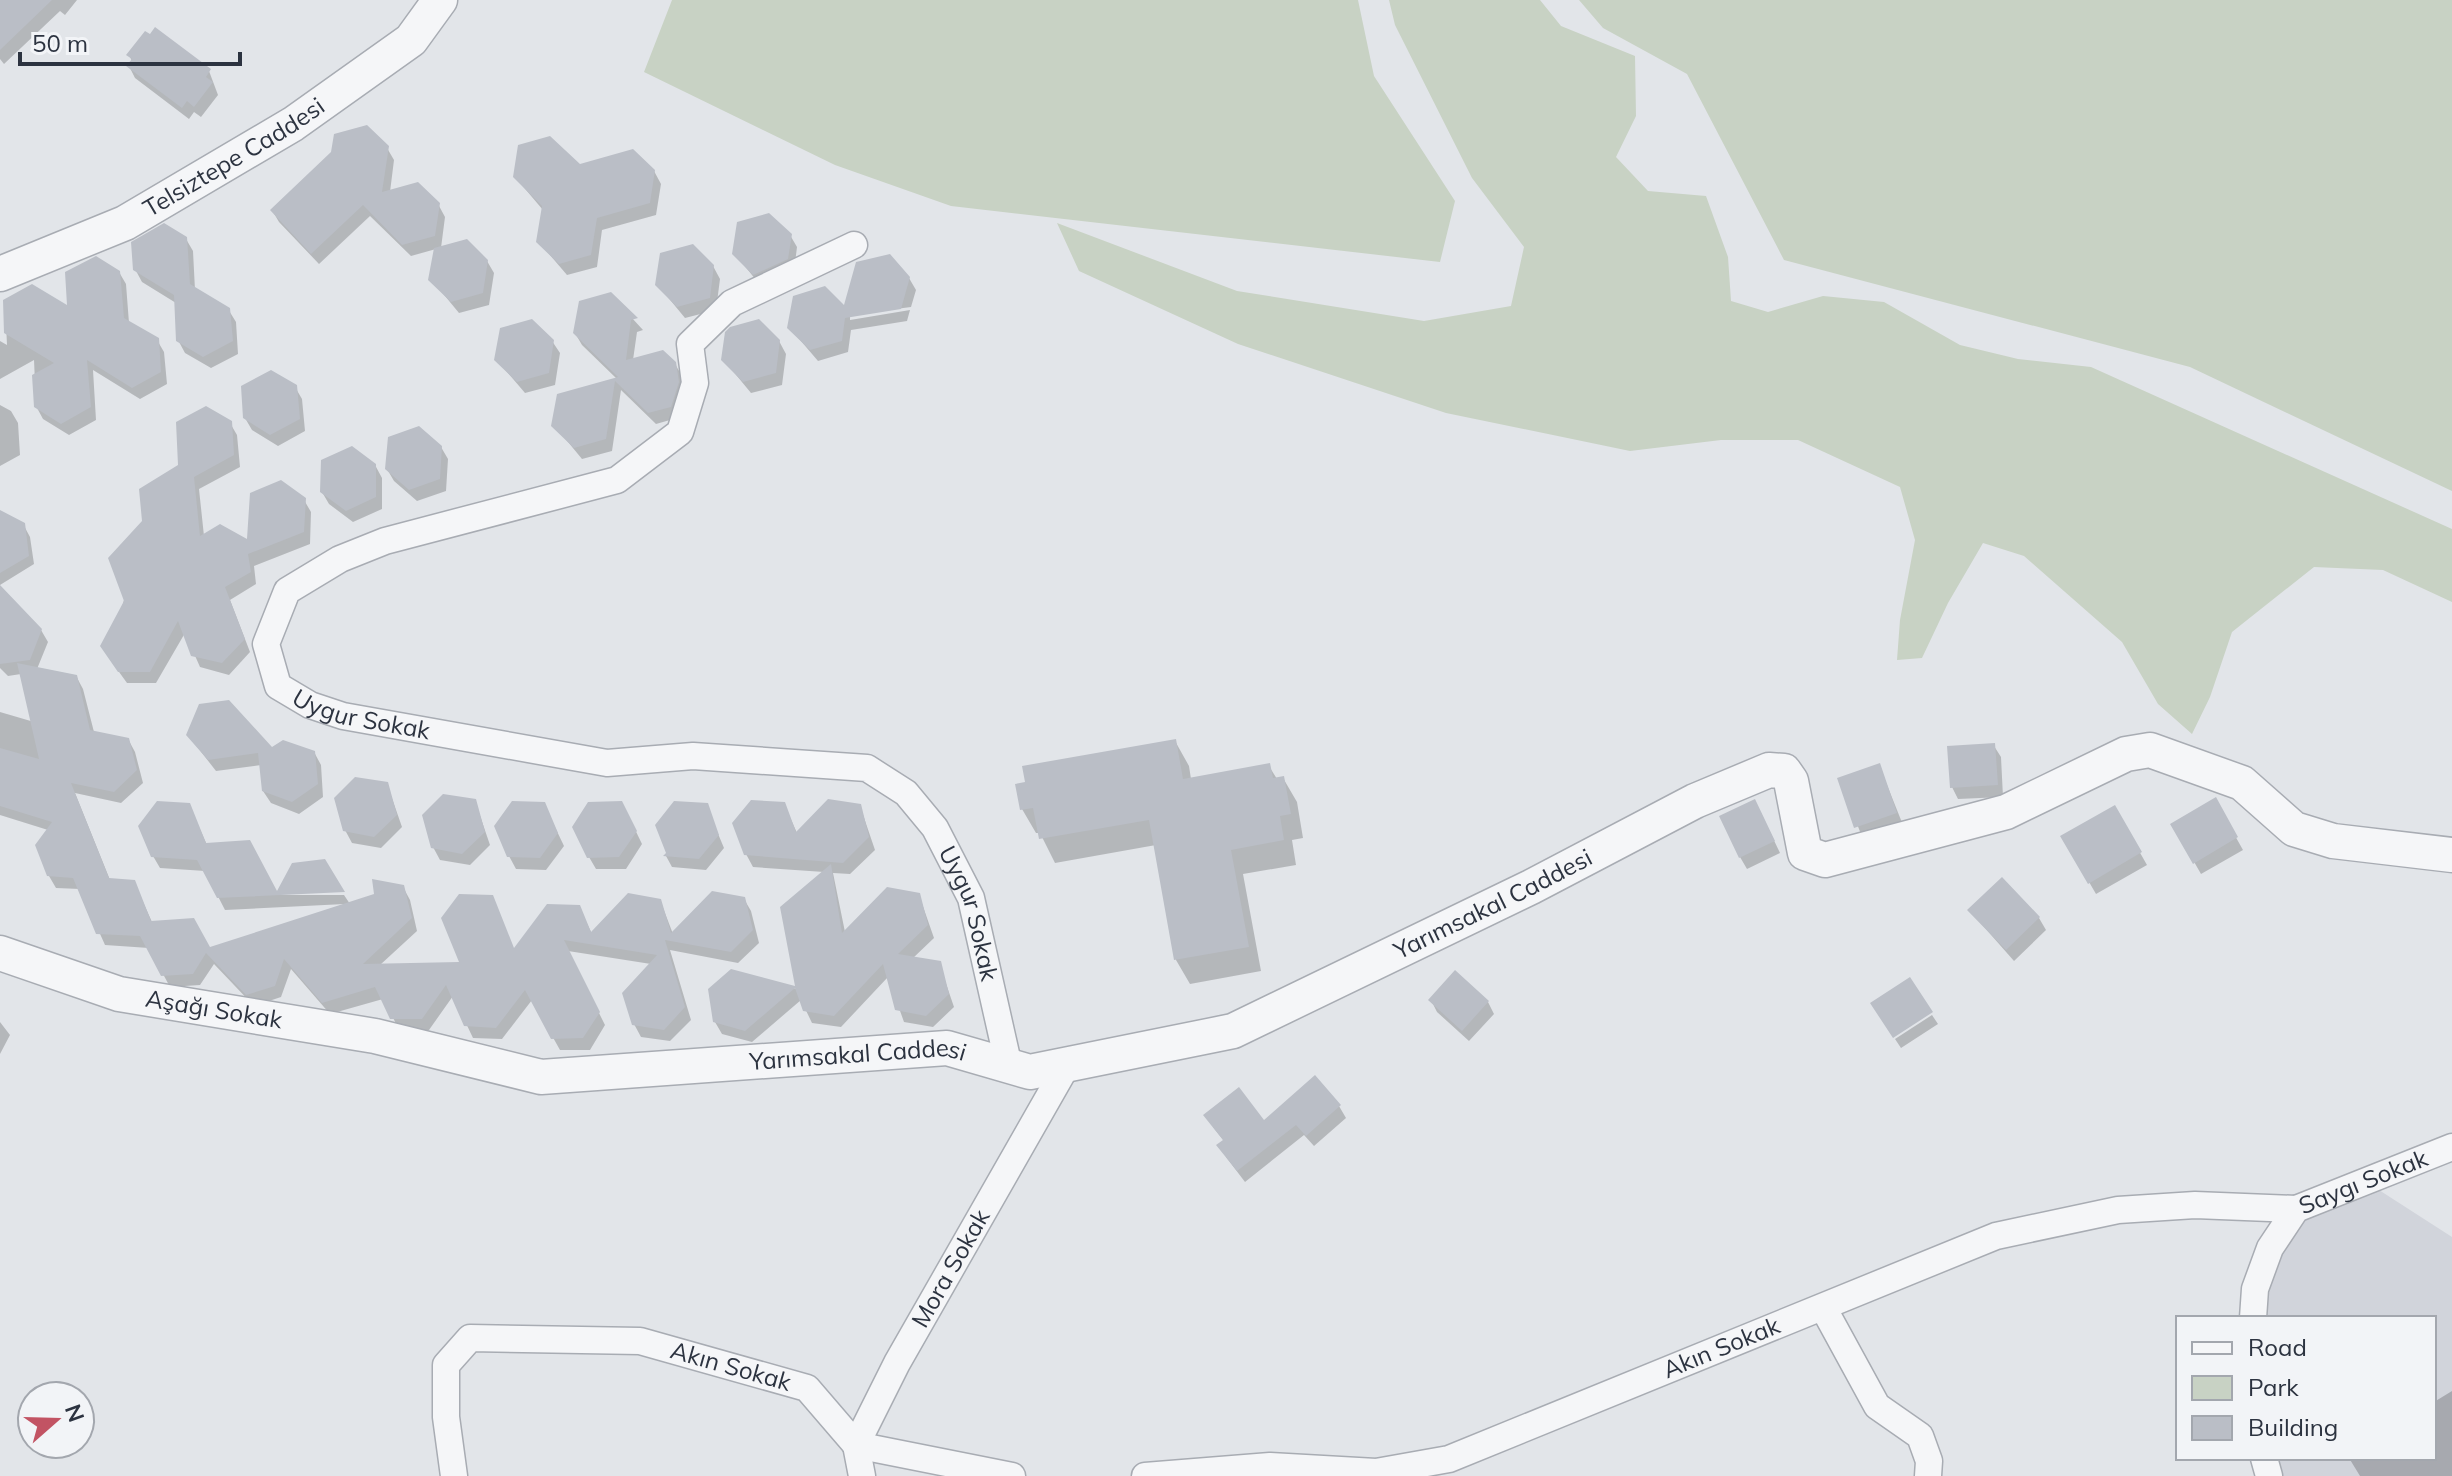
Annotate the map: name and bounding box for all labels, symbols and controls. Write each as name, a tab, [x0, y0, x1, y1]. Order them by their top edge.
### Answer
scale bar	[20, 16, 240, 66]
text: 50 m	[32, 28, 88, 58]
street label: Telsiztepe Caddesi	[137, 91, 330, 223]
street label: Uygur Sokak	[287, 682, 433, 745]
street label: Uygur Sokak	[933, 841, 1005, 984]
street label: Yarımsakal Caddesi	[1388, 842, 1597, 966]
street label: Aşağı Sokak	[144, 983, 285, 1035]
street label: Yarımsakal Caddesi	[747, 1032, 970, 1076]
street label: Saygı Sokak	[2294, 1142, 2432, 1220]
street label: Mora Sokak	[904, 1203, 996, 1332]
street label: Akın Sokak	[1658, 1309, 1785, 1384]
legend	[2176, 1316, 2436, 1460]
text: Road	[2248, 1332, 2307, 1362]
street label: Akın Sokak	[667, 1334, 795, 1397]
text: Park	[2248, 1372, 2299, 1402]
north arrow	[16, 1380, 96, 1460]
text: N	[59, 1401, 91, 1426]
text: Building	[2248, 1412, 2338, 1442]

